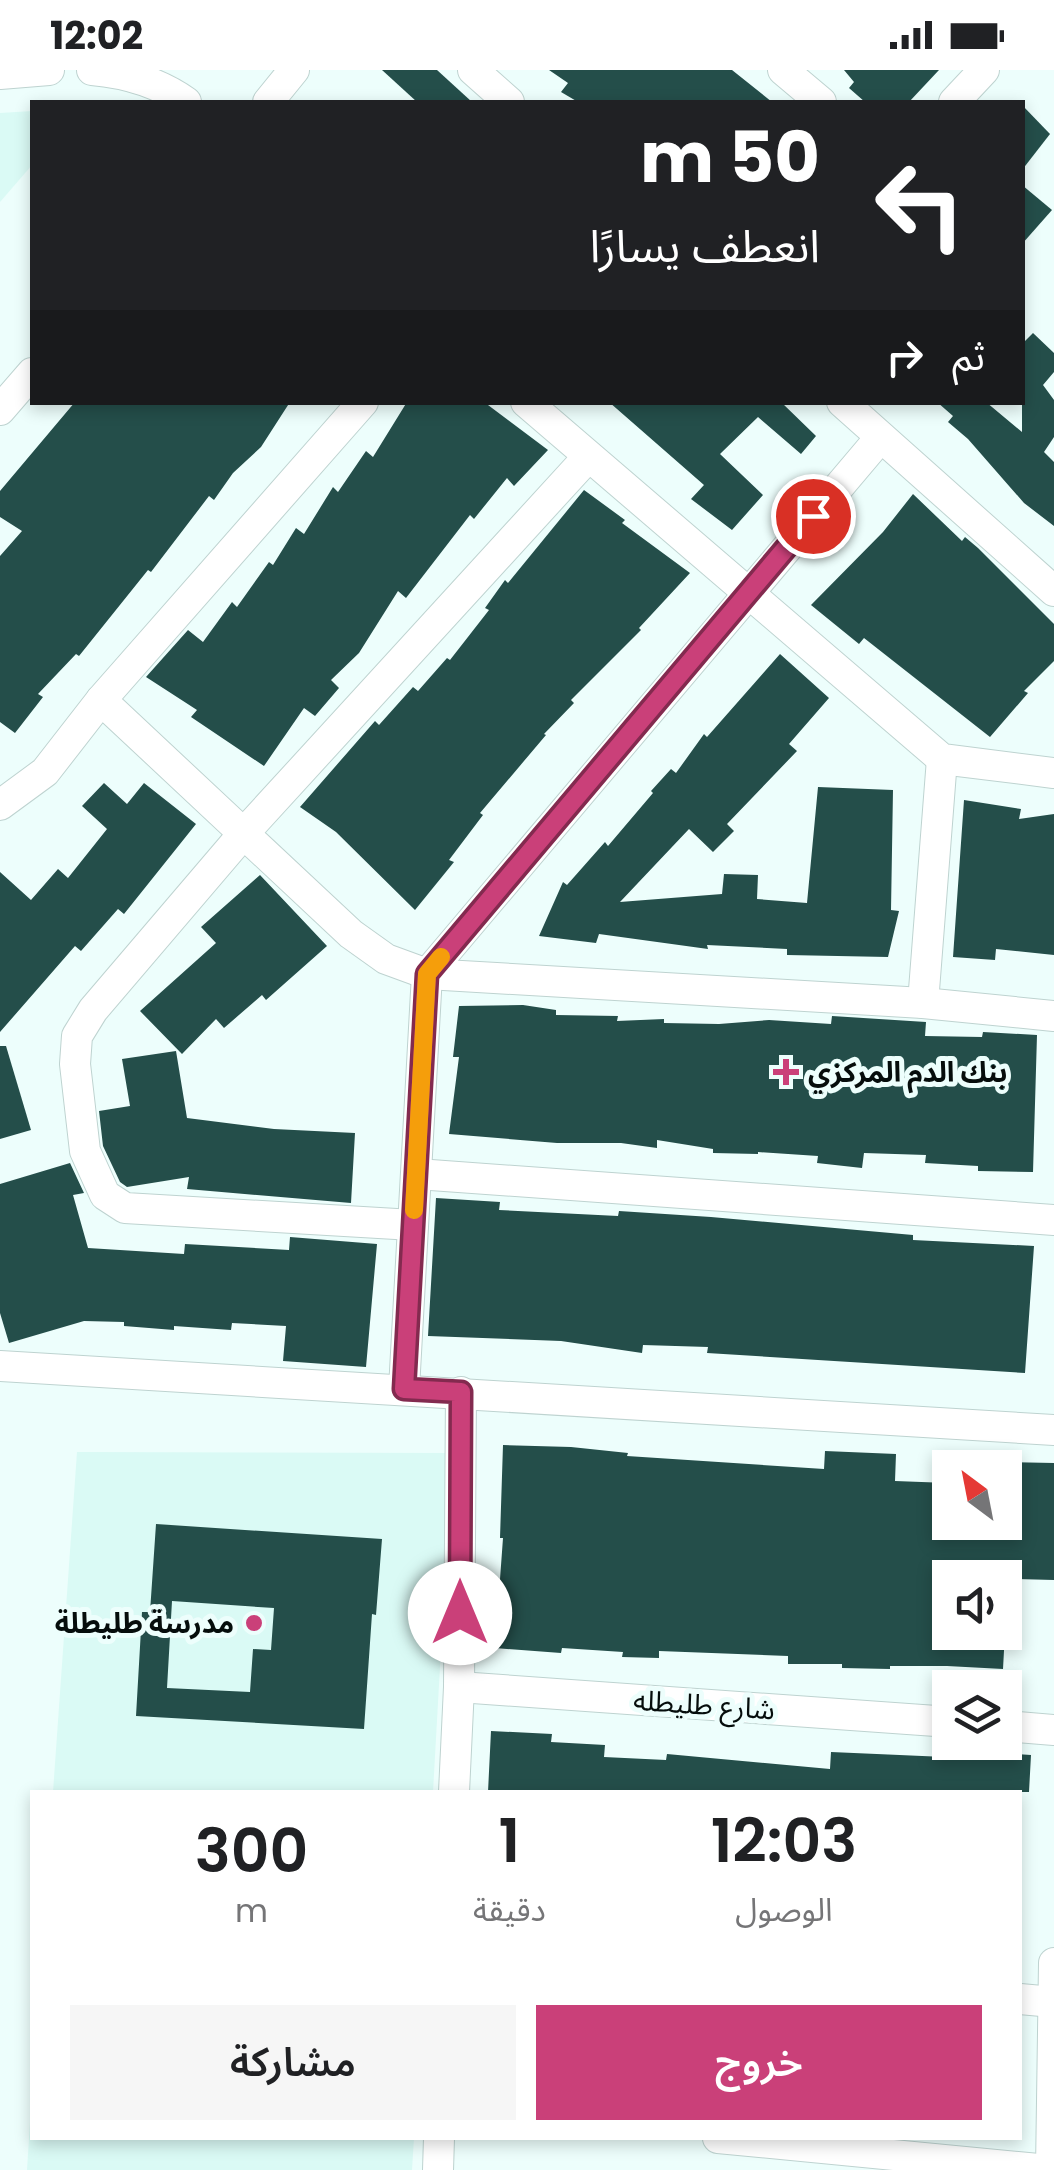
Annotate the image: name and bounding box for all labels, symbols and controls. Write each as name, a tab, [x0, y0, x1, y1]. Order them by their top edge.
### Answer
text: 12:02	[50, 9, 143, 62]
text: 50 m	[640, 108, 820, 207]
icon: left	[855, 140, 985, 270]
text: انعطف يسارًا	[589, 215, 820, 278]
icon: right	[877, 330, 932, 385]
text: ثم	[952, 330, 985, 383]
pin	[771, 474, 856, 559]
icon: arrive	[786, 489, 841, 544]
place label: بنك الدم المركزي	[808, 1053, 1007, 1094]
marker: بنك الدم المركزي	[773, 1059, 799, 1085]
north arrow	[932, 1450, 1022, 1540]
map controls	[932, 1450, 1022, 1760]
button: sound	[932, 1560, 1022, 1650]
position arrow	[408, 1561, 512, 1665]
place label: مدرسة طليطلة	[55, 1604, 234, 1643]
marker: مدرسة طليطلة	[243, 1612, 265, 1634]
button: layers	[932, 1670, 1022, 1760]
street label: شارع طليطله	[632, 1681, 776, 1730]
text: 1	[499, 1799, 520, 1883]
text: 12:03	[711, 1799, 857, 1883]
text: 300	[195, 1809, 308, 1893]
text: دقيقة	[473, 1887, 546, 1932]
text: الوصول	[735, 1887, 833, 1932]
text: m	[235, 1888, 268, 1933]
button: مشاركة	[70, 2005, 516, 2120]
button: خروج	[536, 2005, 982, 2120]

